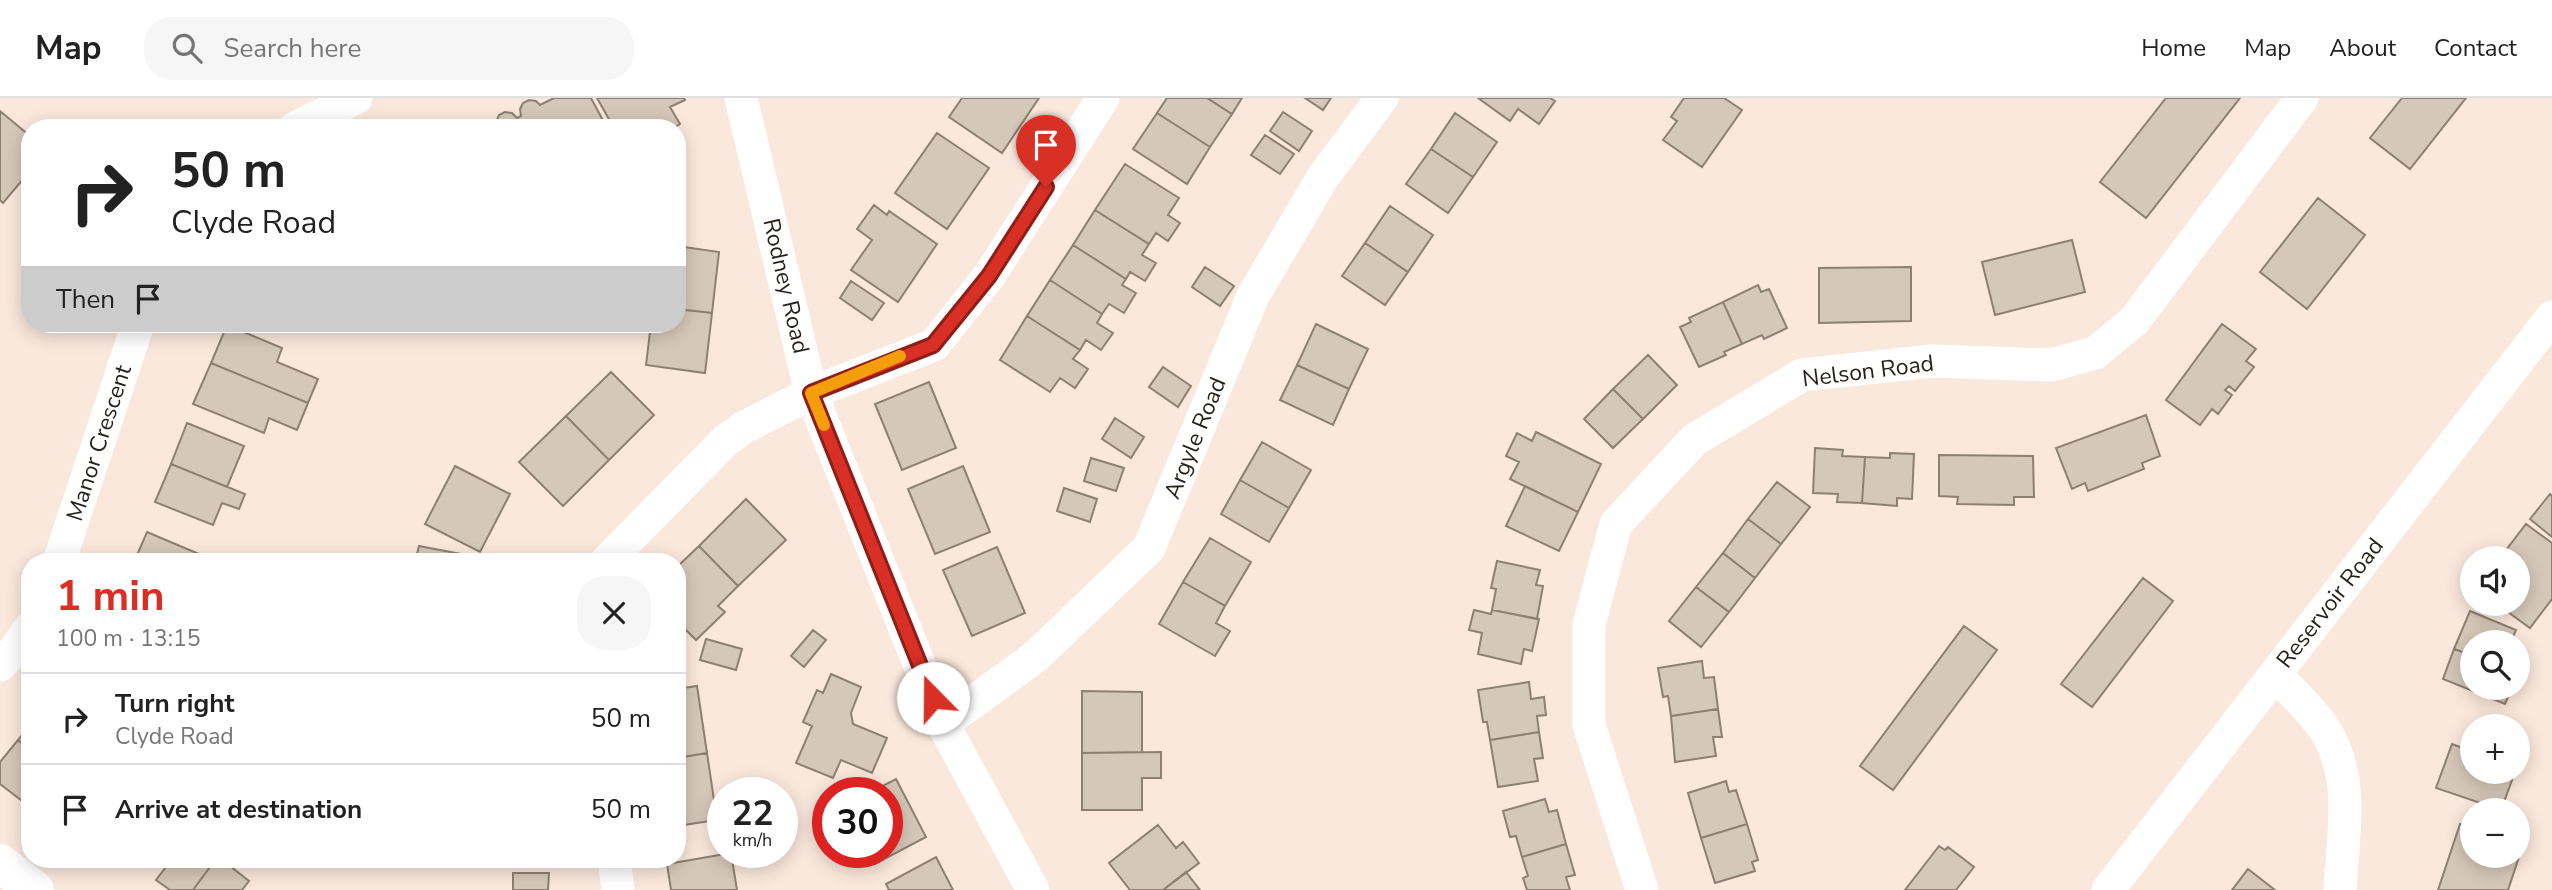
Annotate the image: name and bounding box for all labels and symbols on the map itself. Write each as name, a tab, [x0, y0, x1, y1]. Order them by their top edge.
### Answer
pin	[1016, 115, 1076, 187]
street label: Rodney Road	[755, 215, 817, 357]
street label: Nelson Road	[1800, 348, 1936, 394]
street label: Manor Crescent	[59, 360, 139, 525]
street label: Argyle Road	[1157, 373, 1233, 503]
street label: Reservoir Road	[2269, 532, 2391, 674]
position arrow	[896, 661, 970, 735]
speed limit sign: 30	[812, 777, 903, 868]

